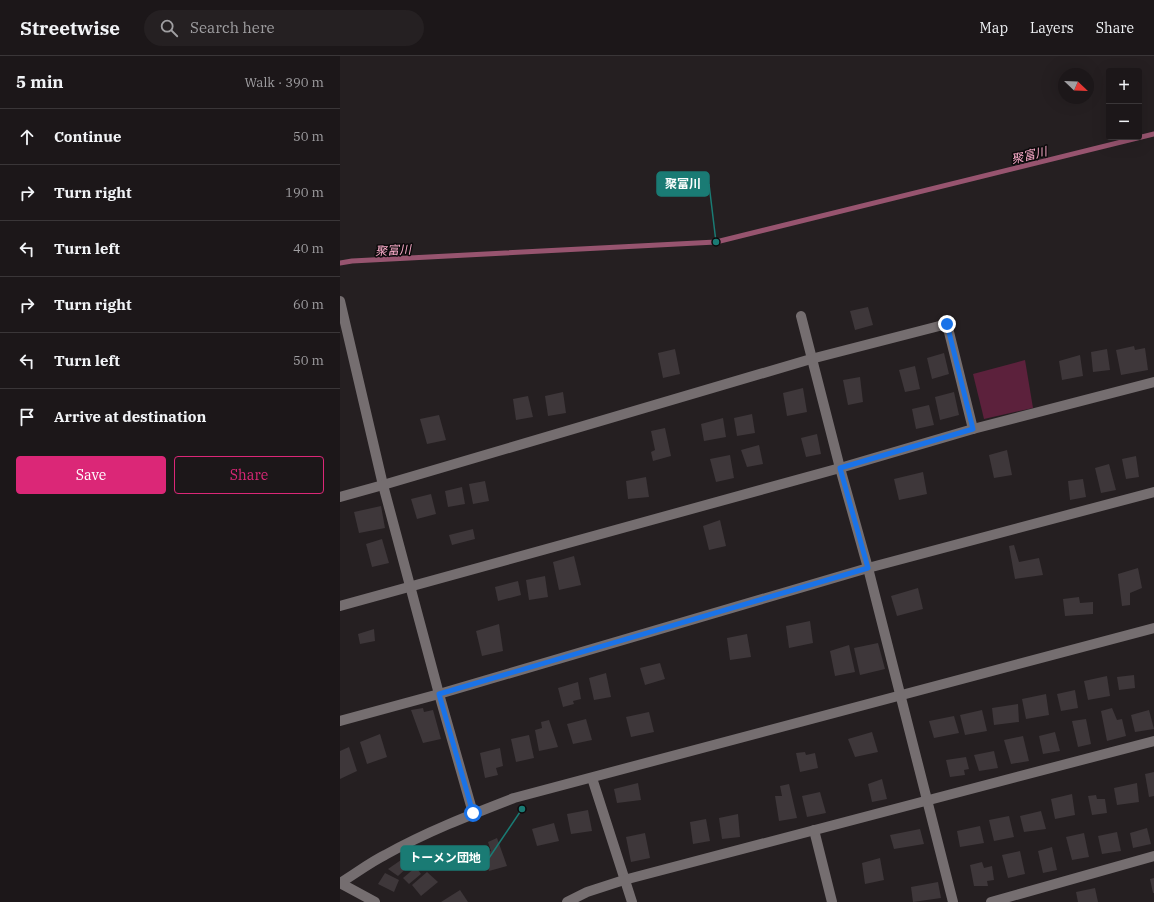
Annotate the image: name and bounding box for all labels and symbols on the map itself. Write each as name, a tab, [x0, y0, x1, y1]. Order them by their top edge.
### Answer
north arrow	[1058, 68, 1094, 104]
water label: 聚富川	[1010, 143, 1050, 167]
callout: 聚富川	[657, 172, 709, 196]
text: 聚富川	[665, 176, 701, 191]
water label: 聚富川	[375, 241, 413, 258]
route end	[938, 315, 956, 333]
route start	[464, 804, 482, 822]
callout: トーメン団地	[401, 846, 489, 870]
text: トーメン団地	[409, 850, 481, 865]

